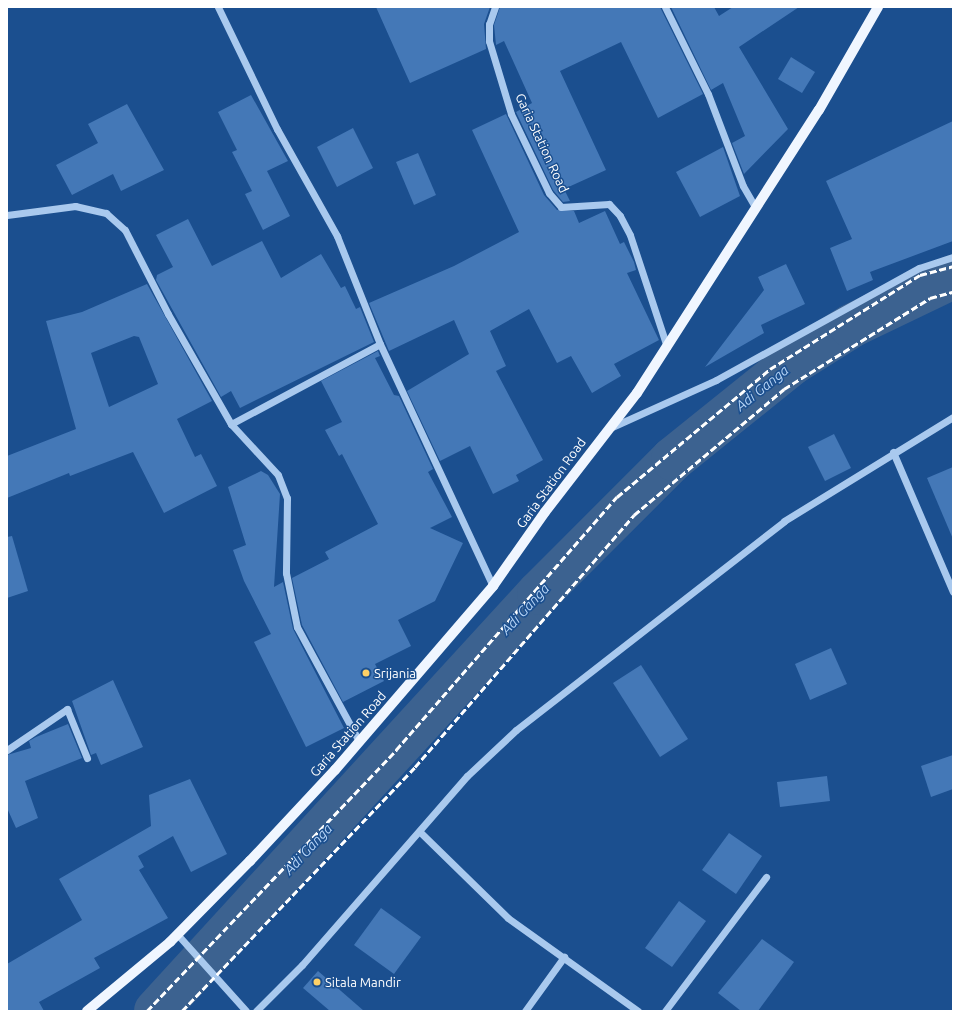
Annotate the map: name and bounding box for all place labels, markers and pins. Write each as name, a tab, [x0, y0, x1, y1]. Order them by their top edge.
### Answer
place label: Srijania	[374, 665, 416, 681]
marker: Srijania	[361, 668, 371, 678]
place label: Sitala Mandir	[325, 974, 401, 990]
marker: Sitala Mandir	[312, 977, 322, 987]

